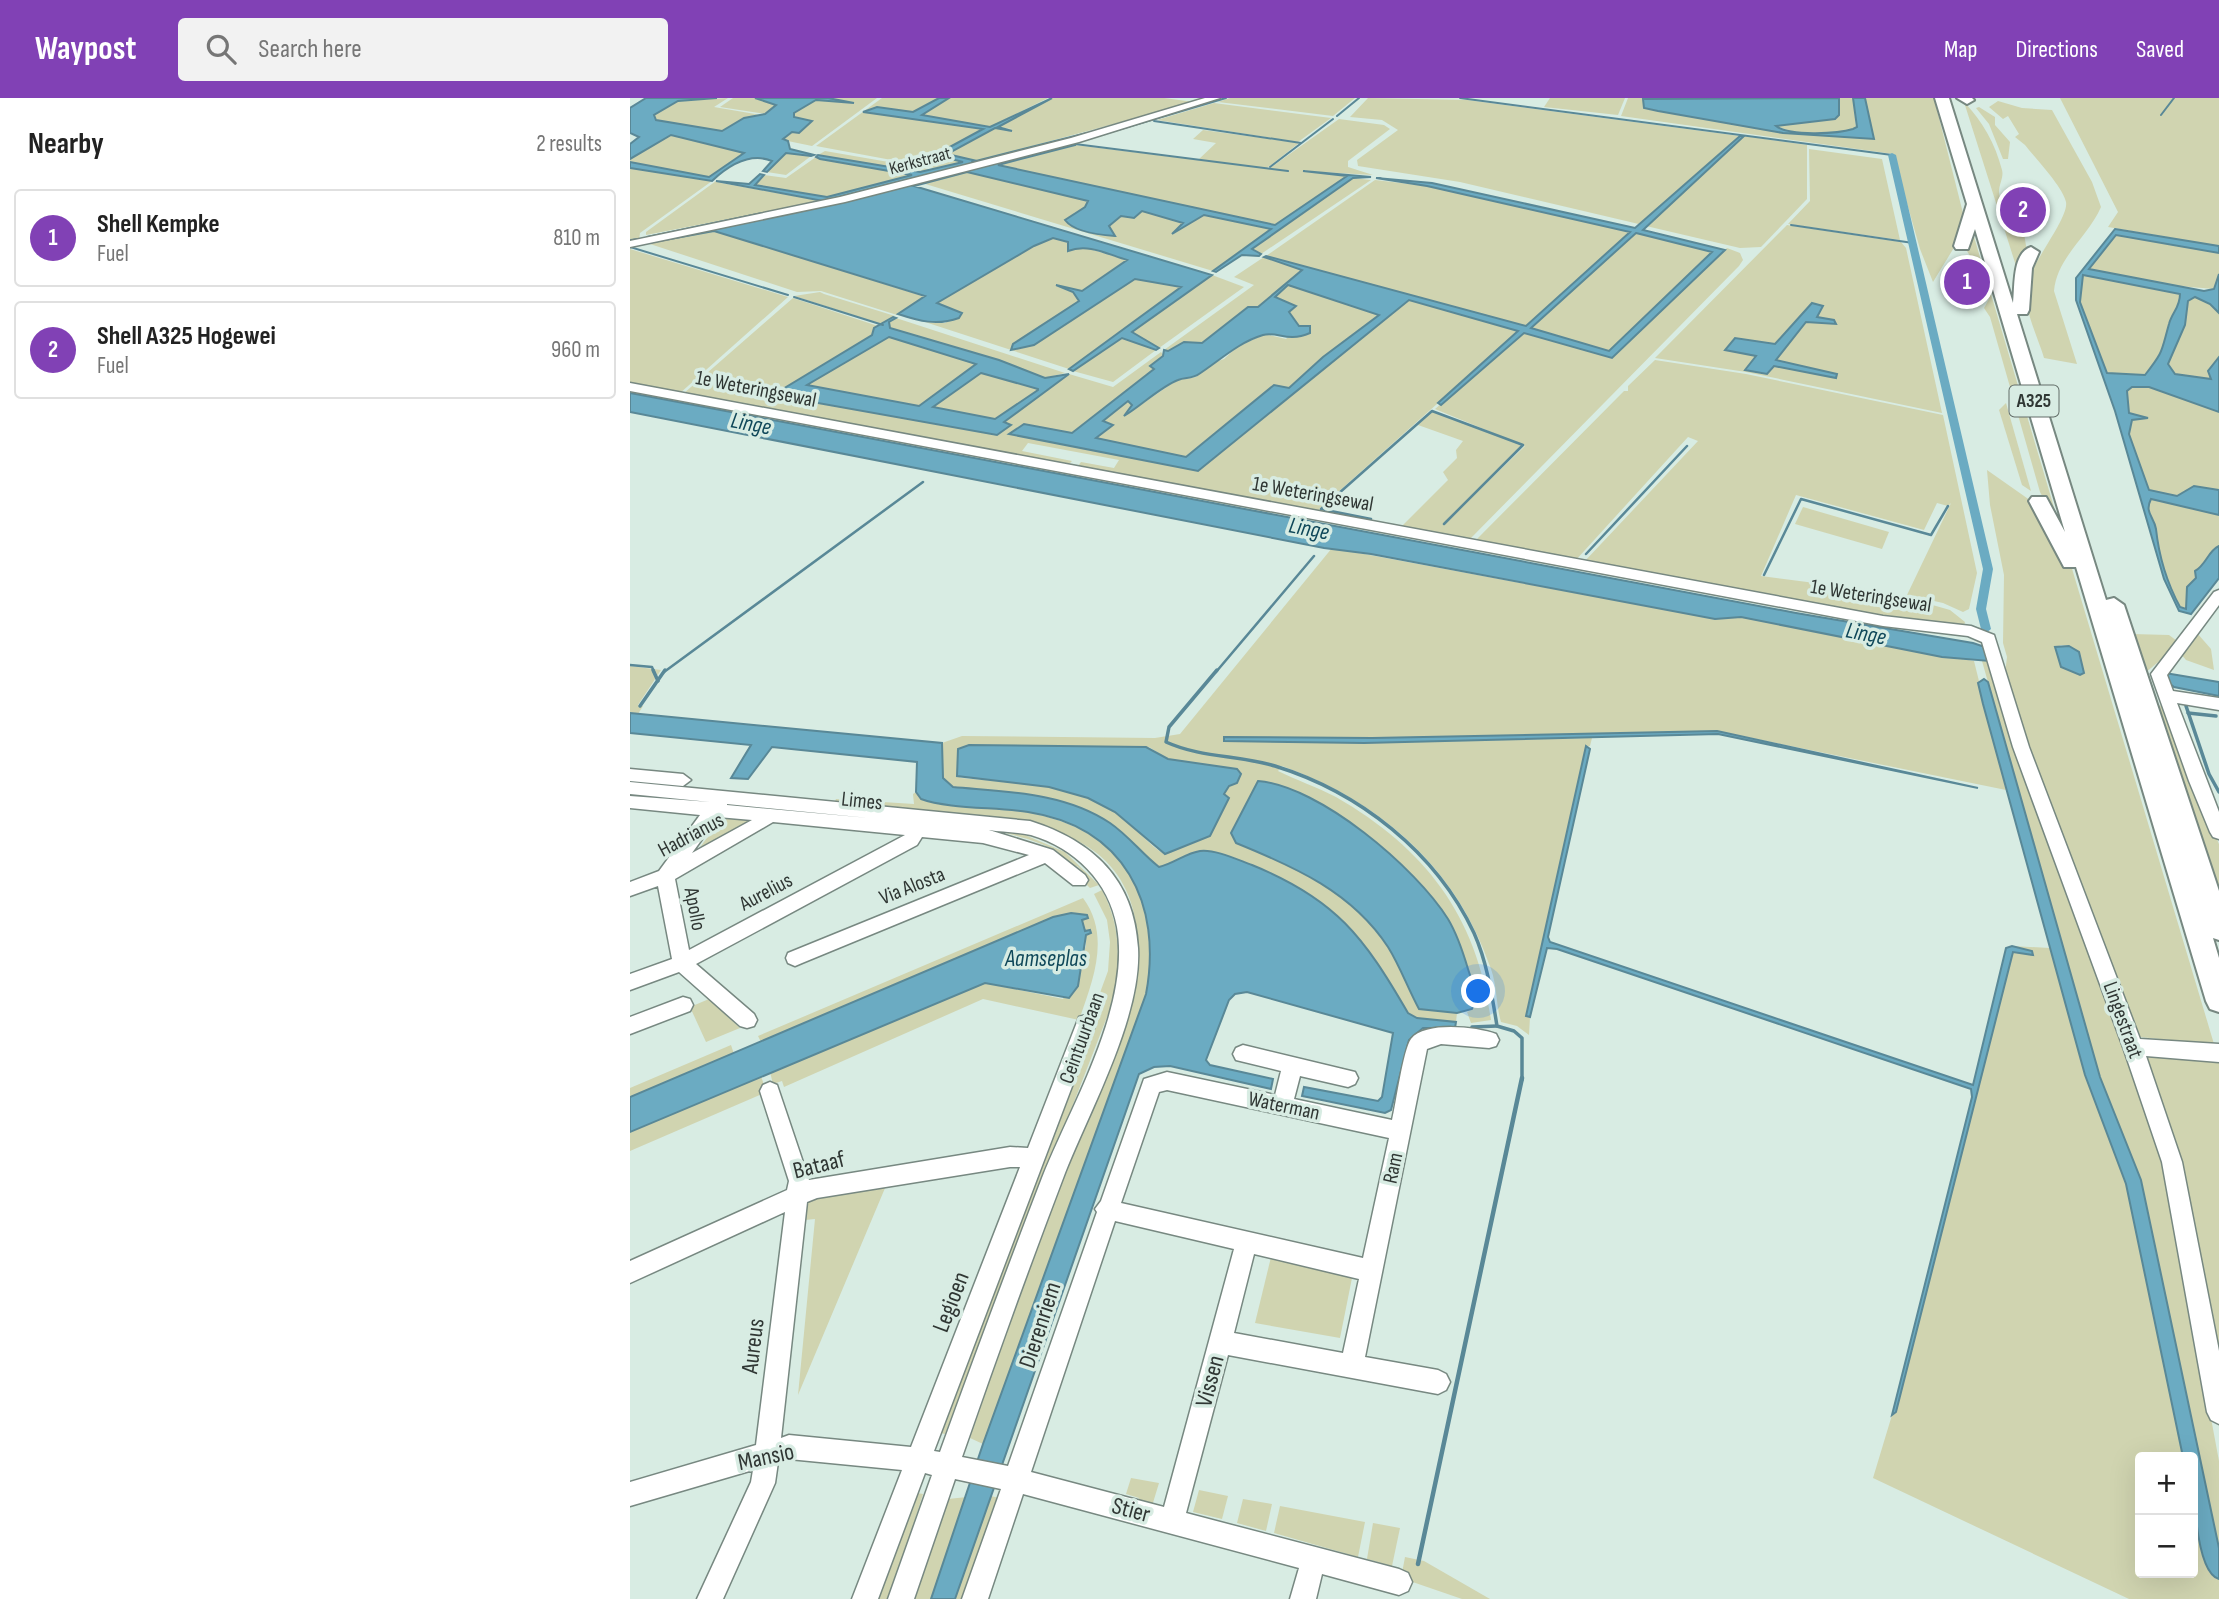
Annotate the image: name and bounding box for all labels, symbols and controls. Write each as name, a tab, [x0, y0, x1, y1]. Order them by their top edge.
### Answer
search box	[178, 18, 668, 81]
text: Waypost	[35, 29, 136, 69]
icon: search	[202, 30, 240, 68]
text: Search here	[258, 34, 362, 65]
text: Map	[1944, 35, 1977, 64]
text: Directions	[2015, 35, 2098, 64]
text: Saved	[2136, 35, 2184, 64]
text: Nearby	[28, 126, 104, 162]
text: 2 results	[536, 130, 602, 158]
street label: Kerkstraat	[887, 143, 954, 179]
pin: 2	[2000, 184, 2046, 236]
text: Shell Kempke	[97, 209, 220, 240]
text: 1	[48, 224, 58, 252]
text: 810 m	[553, 224, 600, 252]
text: Fuel	[97, 240, 129, 268]
pin: 1	[1944, 256, 1990, 308]
text: Shell A325 Hogewei	[97, 321, 276, 352]
text: 2	[48, 336, 58, 364]
text: 960 m	[551, 336, 600, 364]
text: Fuel	[97, 352, 129, 380]
street label: 1e Weteringsewal	[694, 365, 818, 413]
road number: A325	[2010, 386, 2058, 416]
water label: Linge	[728, 406, 774, 442]
street label: 1e Weteringsewal	[1251, 471, 1375, 517]
water label: Linge	[1286, 511, 1332, 547]
street label: 1e Weteringsewal	[1809, 574, 1933, 618]
water label: Linge	[1843, 616, 1889, 652]
street label: Limes	[840, 786, 884, 816]
street label: Hadrianus	[654, 807, 728, 863]
street label: Via Alosta	[876, 862, 948, 910]
street label: Aurelius	[734, 868, 797, 917]
street label: Apollo	[678, 884, 711, 933]
water label: Aamseplas	[1004, 945, 1087, 973]
your location	[1461, 974, 1495, 1008]
street label: Lingestraat	[2098, 978, 2148, 1062]
street label: Ceintuurbaan	[1054, 989, 1110, 1087]
street label: Waterman	[1246, 1086, 1322, 1126]
street label: Bataaf	[790, 1144, 849, 1185]
street label: Ram	[1378, 1150, 1408, 1186]
street label: Legioen	[926, 1268, 976, 1336]
street label: Dierenriem	[1012, 1278, 1068, 1372]
street label: Aureus	[735, 1317, 771, 1376]
street label: Vissen	[1189, 1352, 1231, 1410]
street label: Mansio	[735, 1437, 797, 1477]
map controls	[2135, 1452, 2198, 1578]
button: +	[2135, 1452, 2198, 1515]
street label: Stier	[1109, 1491, 1153, 1529]
button: −	[2135, 1515, 2198, 1578]

